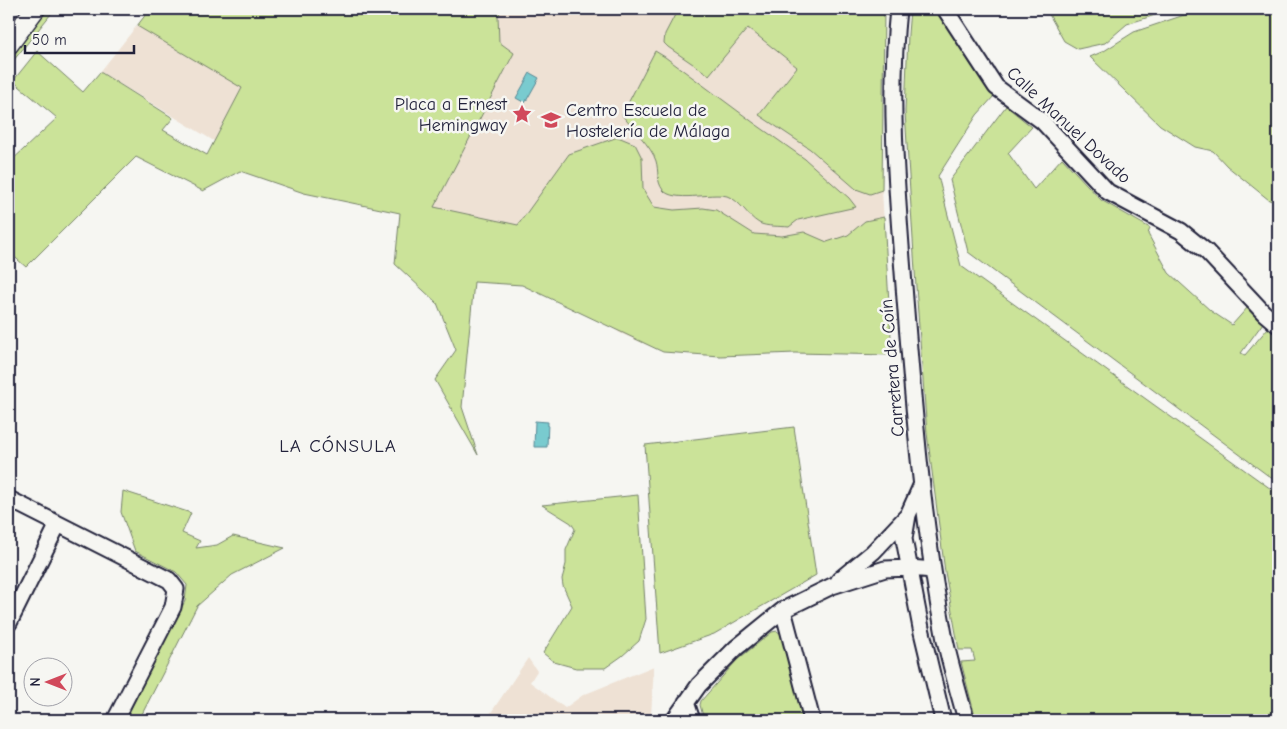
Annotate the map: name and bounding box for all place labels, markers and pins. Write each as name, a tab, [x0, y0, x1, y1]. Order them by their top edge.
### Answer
place label: Placa a Ernest Hemingway	[395, 94, 508, 136]
place label: Centro Escuela de Hostelería de Málaga	[566, 100, 730, 142]
place icon: Placa a Ernest Hemingway	[511, 103, 533, 125]
school or university icon: Centro Escuela de Hostelería de Málaga	[540, 109, 562, 131]

